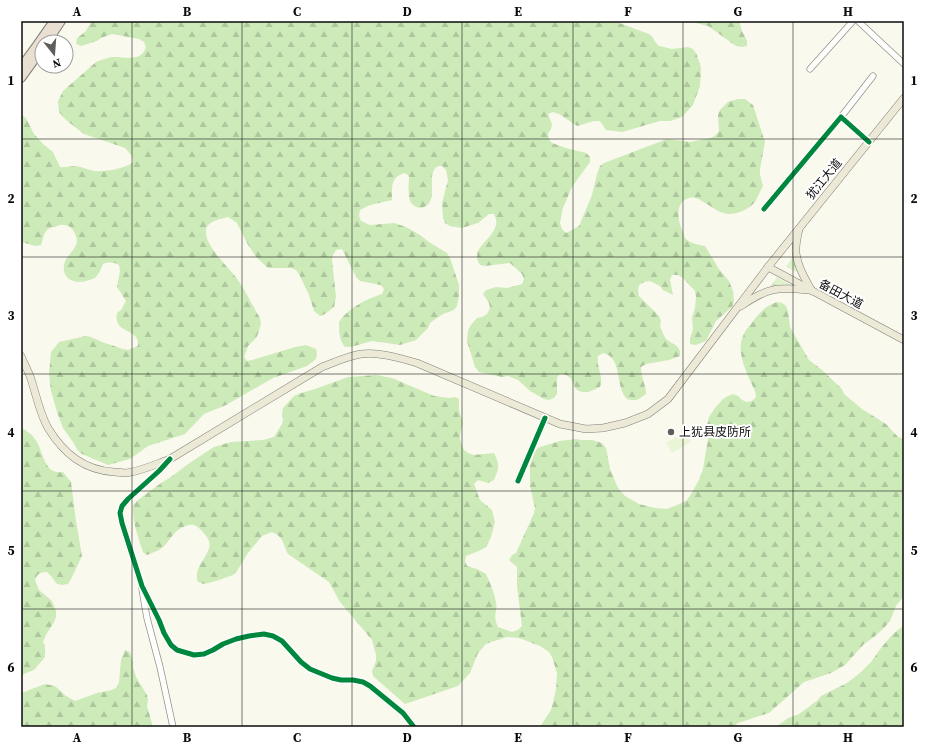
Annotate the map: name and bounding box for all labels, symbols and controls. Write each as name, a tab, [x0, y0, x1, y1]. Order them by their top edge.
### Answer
text: A	[73, 3, 82, 20]
text: B	[183, 3, 192, 20]
text: C	[293, 3, 301, 20]
text: D	[402, 3, 412, 20]
text: E	[514, 3, 522, 20]
text: F	[624, 3, 632, 20]
text: G	[734, 3, 743, 20]
text: H	[843, 3, 853, 20]
north arrow	[34, 34, 74, 74]
text: N	[51, 55, 63, 71]
text: 1	[7, 72, 15, 89]
text: 1	[910, 72, 918, 89]
street label: 犹江大道	[803, 155, 845, 203]
text: 2	[7, 190, 15, 207]
text: 2	[910, 190, 918, 207]
street label: 备田大道	[816, 276, 866, 312]
text: 3	[7, 307, 15, 324]
text: 3	[910, 307, 918, 324]
text: 4	[7, 424, 15, 441]
place label: 上犹县皮防所	[679, 424, 751, 440]
text: 4	[910, 424, 918, 441]
marker: 上犹县皮防所	[666, 427, 676, 437]
text: 5	[7, 542, 15, 559]
text: 5	[910, 542, 918, 559]
text: 6	[7, 659, 15, 676]
text: 6	[910, 659, 918, 676]
text: A	[73, 729, 82, 746]
text: B	[183, 729, 192, 746]
text: C	[293, 729, 301, 746]
text: D	[402, 729, 412, 746]
text: E	[514, 729, 522, 746]
text: F	[624, 729, 632, 746]
text: G	[734, 729, 743, 746]
text: H	[843, 729, 853, 746]

